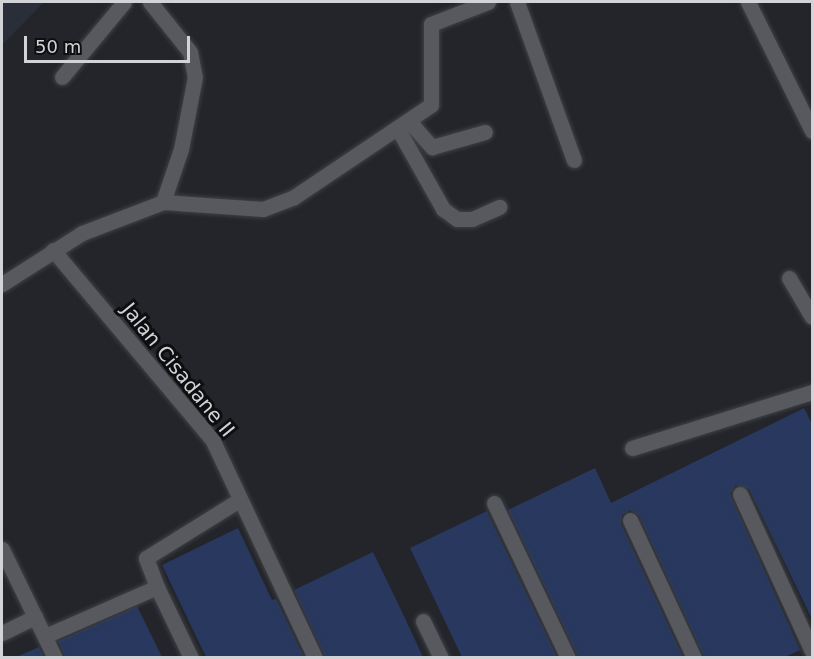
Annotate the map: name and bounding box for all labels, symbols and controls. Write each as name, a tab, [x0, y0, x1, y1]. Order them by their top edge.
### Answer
scale bar	[27, 24, 194, 62]
text: 50 m	[35, 36, 81, 57]
street label: Jalan Cisadane II	[117, 298, 239, 442]

